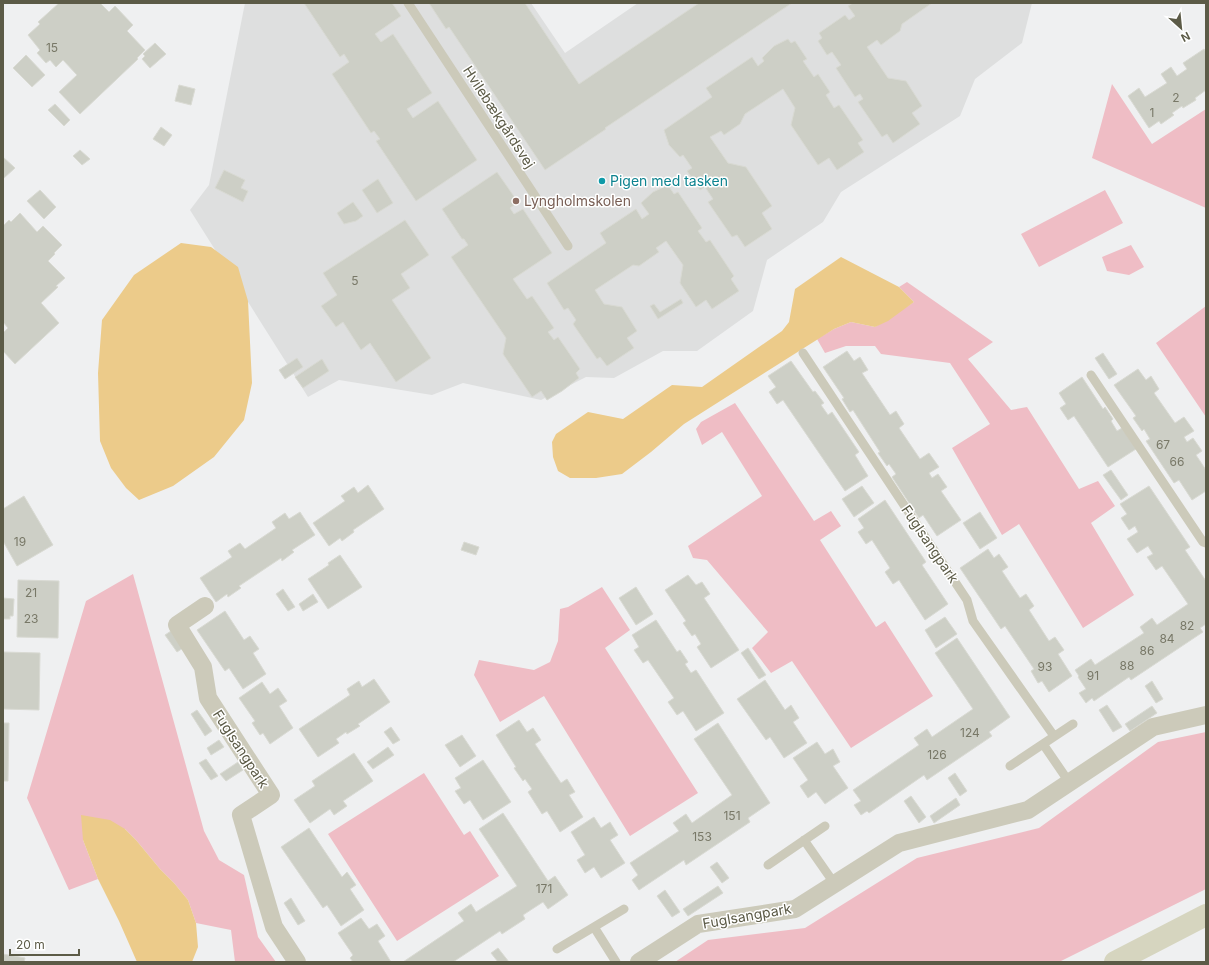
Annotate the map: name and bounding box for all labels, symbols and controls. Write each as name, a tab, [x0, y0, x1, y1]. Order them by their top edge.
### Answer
north arrow	[1161, 8, 1201, 48]
text: N	[1179, 29, 1192, 45]
house number: 15	[46, 40, 58, 55]
street label: Hvilebækgårdsvej	[460, 62, 539, 171]
house number: 2	[1172, 90, 1180, 105]
house number: 1	[1150, 105, 1154, 120]
place label: Pigen med tasken	[610, 172, 728, 189]
marker: Pigen med tasken	[597, 176, 607, 186]
place label: Lyngholmskolen	[524, 192, 631, 209]
marker: Lyngholmskolen	[511, 196, 521, 206]
house number: 5	[351, 273, 359, 288]
house number: 67	[1156, 437, 1170, 452]
house number: 66	[1170, 454, 1184, 469]
street label: Fuglsangpark	[898, 502, 963, 586]
house number: 19	[14, 534, 26, 549]
house number: 21	[25, 585, 37, 600]
house number: 23	[24, 611, 38, 626]
house number: 82	[1180, 618, 1194, 633]
house number: 84	[1159, 631, 1175, 646]
house number: 86	[1140, 643, 1154, 658]
house number: 88	[1120, 658, 1134, 673]
house number: 93	[1038, 659, 1052, 674]
house number: 91	[1087, 668, 1099, 683]
street label: Fuglsangpark	[210, 706, 273, 791]
house number: 124	[960, 725, 980, 740]
house number: 126	[927, 747, 947, 762]
house number: 151	[723, 808, 741, 823]
house number: 153	[692, 829, 712, 844]
house number: 171	[536, 881, 552, 896]
street label: Fuglsangpark	[701, 899, 793, 932]
scale bar	[10, 931, 79, 957]
text: 20 m	[16, 937, 45, 952]

